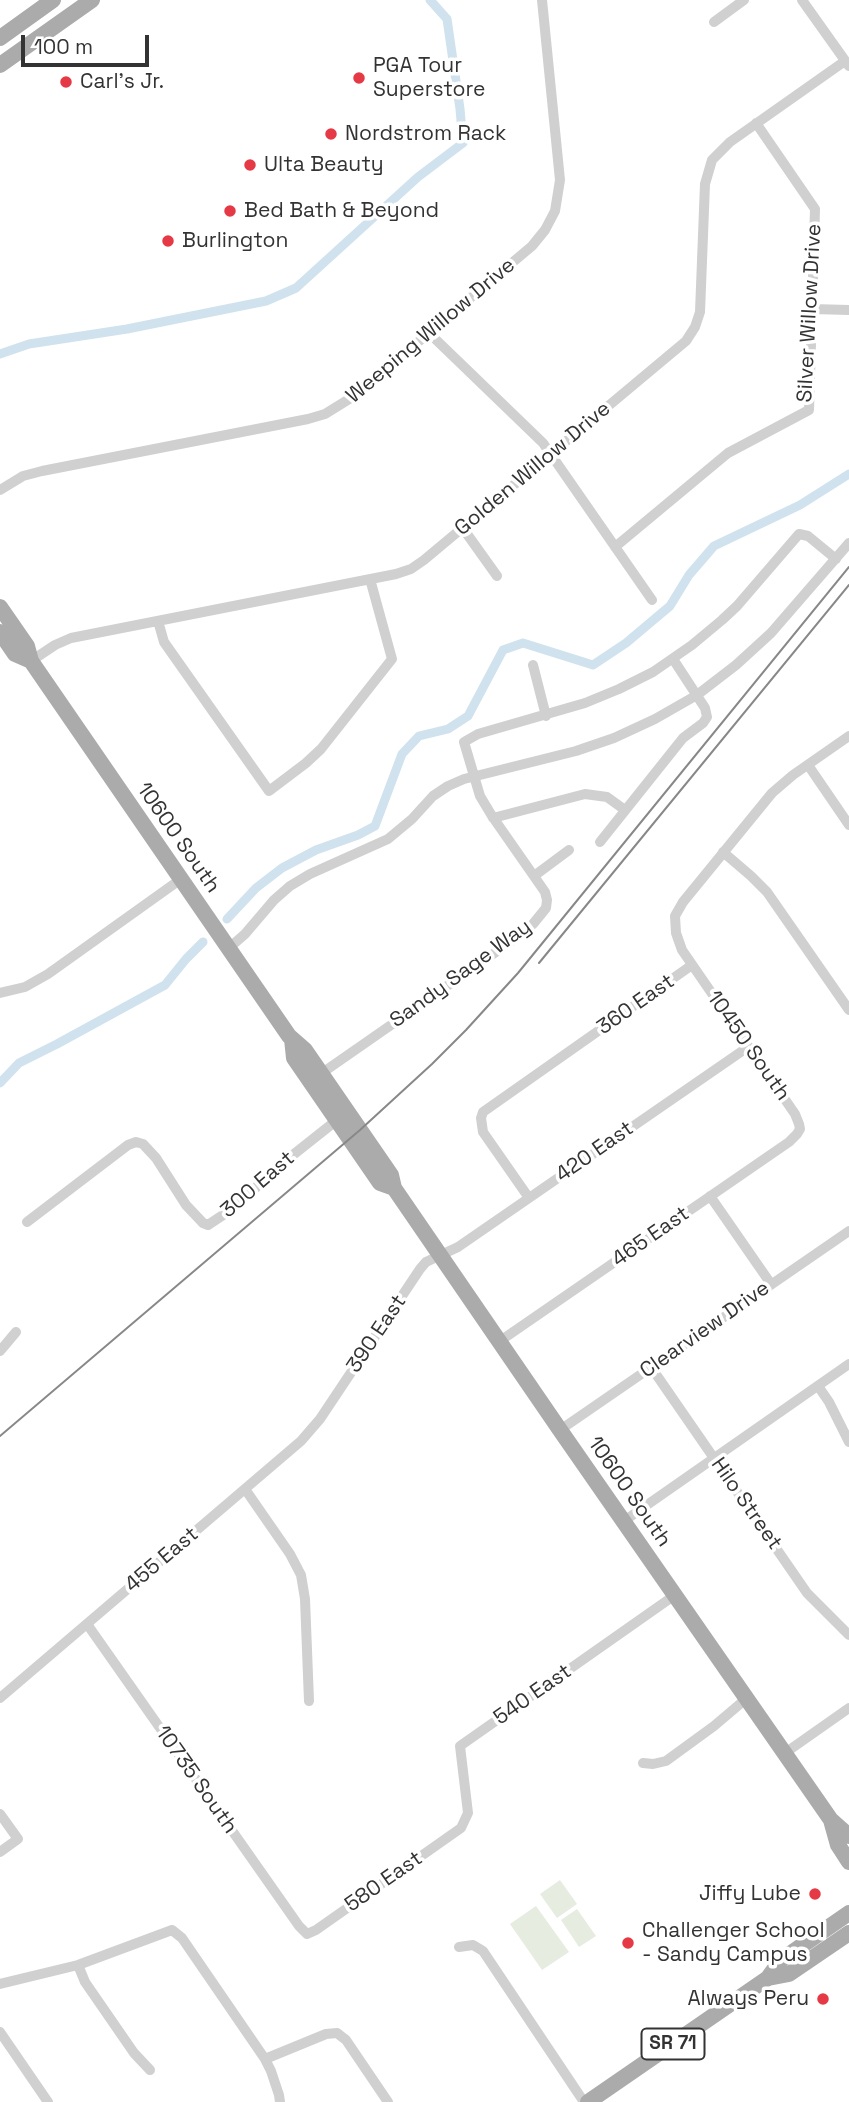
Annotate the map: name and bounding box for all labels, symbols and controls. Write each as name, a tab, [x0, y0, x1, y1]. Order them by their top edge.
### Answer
scale bar	[24, 21, 152, 65]
text: 100 m	[34, 33, 93, 60]
place label: PGA Tour Superstore	[373, 53, 485, 103]
place label: Carl's Jr.	[80, 69, 164, 95]
marker: PGA Tour Superstore	[351, 70, 367, 86]
marker: Carl's Jr.	[58, 74, 74, 90]
place label: Nordstrom Rack	[345, 121, 506, 147]
marker: Nordstrom Rack	[323, 126, 339, 142]
place label: Ulta Beauty	[264, 152, 384, 178]
marker: Ulta Beauty	[242, 157, 258, 173]
place label: Bed Bath & Beyond	[244, 198, 439, 224]
marker: Bed Bath & Beyond	[222, 203, 238, 219]
street label: Silver Willow Drive	[793, 223, 827, 403]
place label: Burlington	[182, 228, 288, 254]
marker: Burlington	[160, 233, 176, 249]
street label: Weeping Willow Drive	[342, 253, 520, 409]
street label: Golden Willow Drive	[450, 397, 616, 541]
street label: 10600 South	[131, 778, 225, 898]
street label: Sandy Sage Way	[385, 914, 537, 1034]
street label: 360 East	[592, 969, 680, 1041]
street label: 10450 South	[701, 986, 795, 1106]
street label: 420 East	[551, 1116, 639, 1188]
street label: 300 East	[216, 1146, 300, 1224]
street label: 465 East	[608, 1201, 694, 1273]
street label: Clearview Drive	[635, 1276, 775, 1384]
street label: 390 East	[342, 1290, 412, 1378]
street label: 10600 South	[582, 1432, 676, 1552]
street label: Hilo Street	[705, 1453, 787, 1555]
street label: 455 East	[120, 1522, 204, 1598]
street label: 540 East	[489, 1659, 577, 1731]
street label: 10735 South	[150, 1721, 242, 1839]
street label: 580 East	[340, 1846, 428, 1918]
place label: Jiffy Lube	[699, 1881, 801, 1907]
marker: Jiffy Lube	[807, 1886, 823, 1902]
place label: Challenger School - Sandy Campus	[642, 1918, 825, 1968]
marker: Challenger School - Sandy Campus	[620, 1935, 636, 1951]
place label: Always Peru	[687, 1986, 809, 2012]
marker: Always Peru	[815, 1991, 831, 2007]
road number: SR 71	[642, 2028, 704, 2060]

